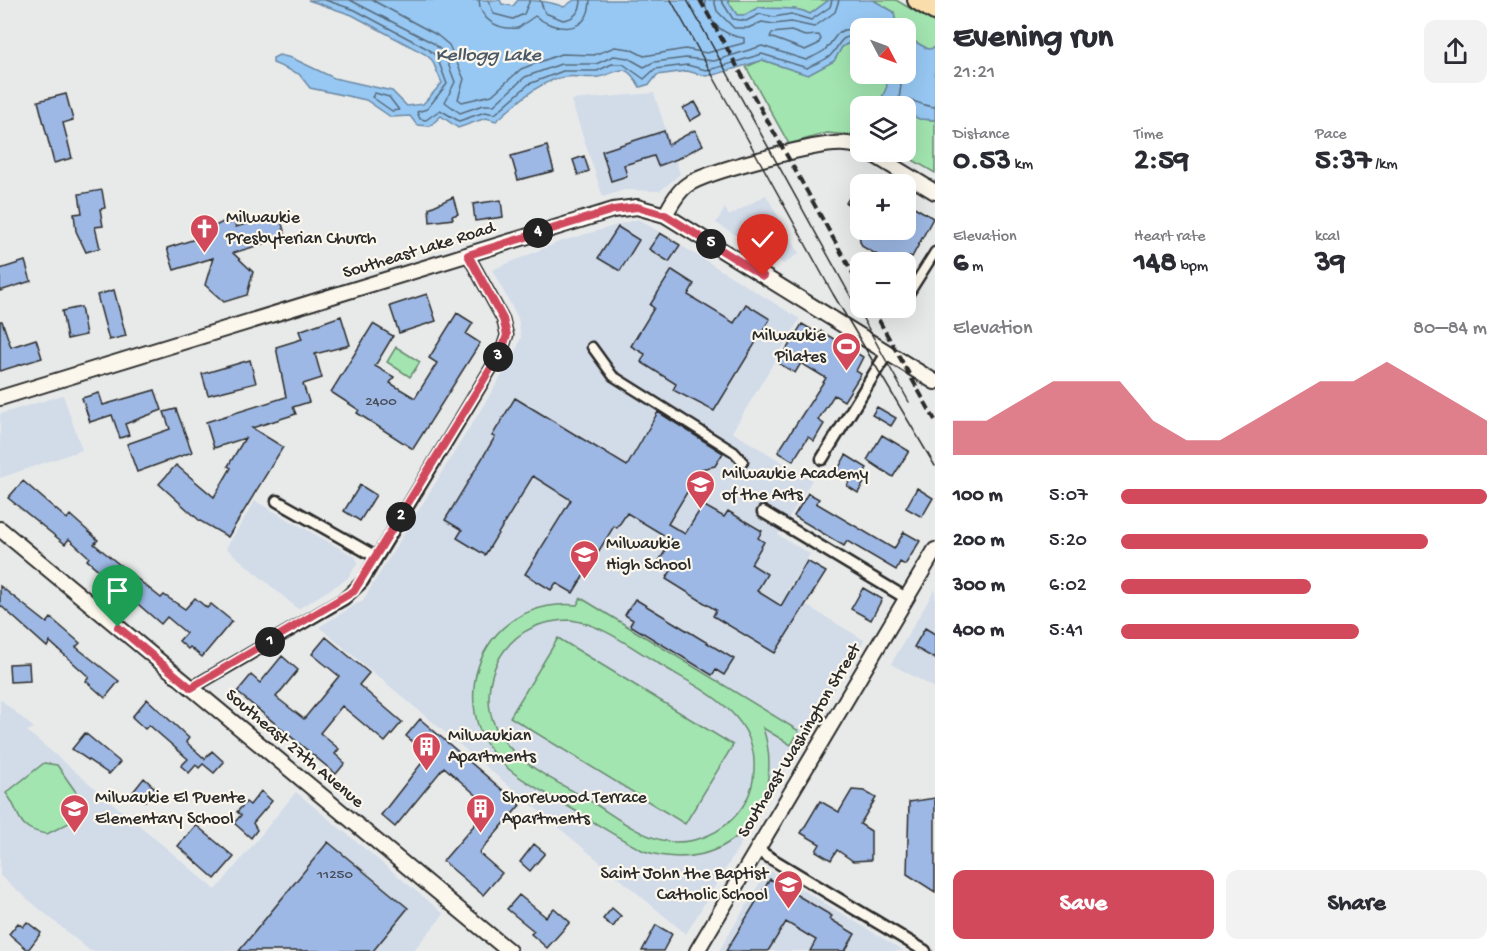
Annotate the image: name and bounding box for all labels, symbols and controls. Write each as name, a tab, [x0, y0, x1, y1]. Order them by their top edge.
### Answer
north arrow	[850, 18, 916, 84]
map controls	[850, 18, 916, 318]
text: Evening run	[953, 20, 1113, 58]
button: share	[1424, 20, 1487, 83]
water label: Kellogg Lake	[435, 45, 542, 68]
text: 21:21	[953, 62, 995, 85]
button: layers	[850, 96, 916, 162]
text: Distance	[953, 126, 1010, 145]
text: Time	[1134, 126, 1163, 145]
text: Pace	[1315, 126, 1346, 145]
text: 0.53	[953, 145, 1011, 180]
text: 2:59	[1134, 145, 1189, 180]
text: 5:37	[1315, 145, 1371, 180]
text: km	[1011, 156, 1033, 175]
text: /km	[1371, 156, 1398, 175]
button: +	[850, 174, 916, 240]
place label: Milwaukie Presbyterian Church	[225, 208, 377, 250]
church icon: Milwaukie Presbyterian Church	[189, 212, 221, 254]
pin	[737, 214, 788, 276]
street label: Southeast Lake Road	[340, 217, 499, 284]
pin: 4	[523, 218, 553, 248]
text: 4	[534, 223, 542, 242]
icon: check	[746, 223, 779, 256]
text: Elevation	[953, 228, 1017, 247]
text: Heart rate	[1134, 228, 1206, 247]
text: kcal	[1315, 228, 1340, 247]
pin: 5	[696, 229, 726, 259]
text: 5	[707, 234, 715, 253]
text: 6	[953, 247, 968, 282]
text: 148	[1134, 247, 1177, 282]
text: 39	[1315, 247, 1346, 282]
button: −	[850, 252, 916, 318]
text: m	[968, 258, 983, 277]
text: bpm	[1177, 258, 1208, 277]
text: Elevation	[953, 318, 1033, 341]
text: 80–84 m	[1413, 318, 1487, 341]
place label: Milwaukie Pilates	[752, 326, 827, 368]
sports icon: Milwaukie Pilates	[831, 330, 863, 372]
pin: 3	[483, 342, 513, 372]
text: 3	[494, 347, 502, 366]
house number: 2400	[365, 393, 397, 411]
place label: Milwaukie Academy of the Arts	[722, 464, 869, 506]
school or university icon: Milwaukie Academy of the Arts	[685, 468, 717, 510]
text: 100 m	[953, 485, 1003, 508]
text: 5:07	[1049, 485, 1088, 508]
pin: 2	[386, 502, 416, 532]
text: 2	[397, 507, 405, 526]
text: 200 m	[953, 530, 1004, 553]
text: 5:20	[1049, 530, 1087, 553]
place label: Milwaukie High School	[606, 534, 691, 576]
school or university icon: Milwaukie High School	[569, 538, 601, 580]
pin	[92, 565, 143, 627]
icon: arrive	[101, 574, 134, 607]
text: 300 m	[953, 575, 1005, 598]
text: 6:02	[1049, 575, 1087, 598]
text: 400 m	[953, 620, 1004, 643]
text: 5:41	[1049, 620, 1083, 643]
pin: 1	[255, 627, 285, 657]
text: 1	[267, 632, 273, 651]
street label: Southeast Washington Street	[734, 639, 867, 842]
street label: Southeast 27th Avenue	[220, 685, 368, 814]
place label: Milwaukian Apartments	[448, 726, 537, 768]
building icon: Milwaukian Apartments	[411, 730, 443, 772]
place label: Milwaukie El Puente Elementary School	[95, 788, 246, 830]
place label: Shorewood Terrace Apartments	[502, 788, 648, 830]
school or university icon: Milwaukie El Puente Elementary School	[58, 792, 90, 834]
building icon: Shorewood Terrace Apartments	[465, 792, 497, 834]
place label: Saint John the Baptist Catholic School	[600, 864, 770, 906]
house number: 11250	[316, 866, 353, 884]
school or university icon: Saint John the Baptist Catholic School	[773, 868, 805, 910]
button: Save	[953, 870, 1214, 939]
button: Share	[1226, 870, 1487, 939]

